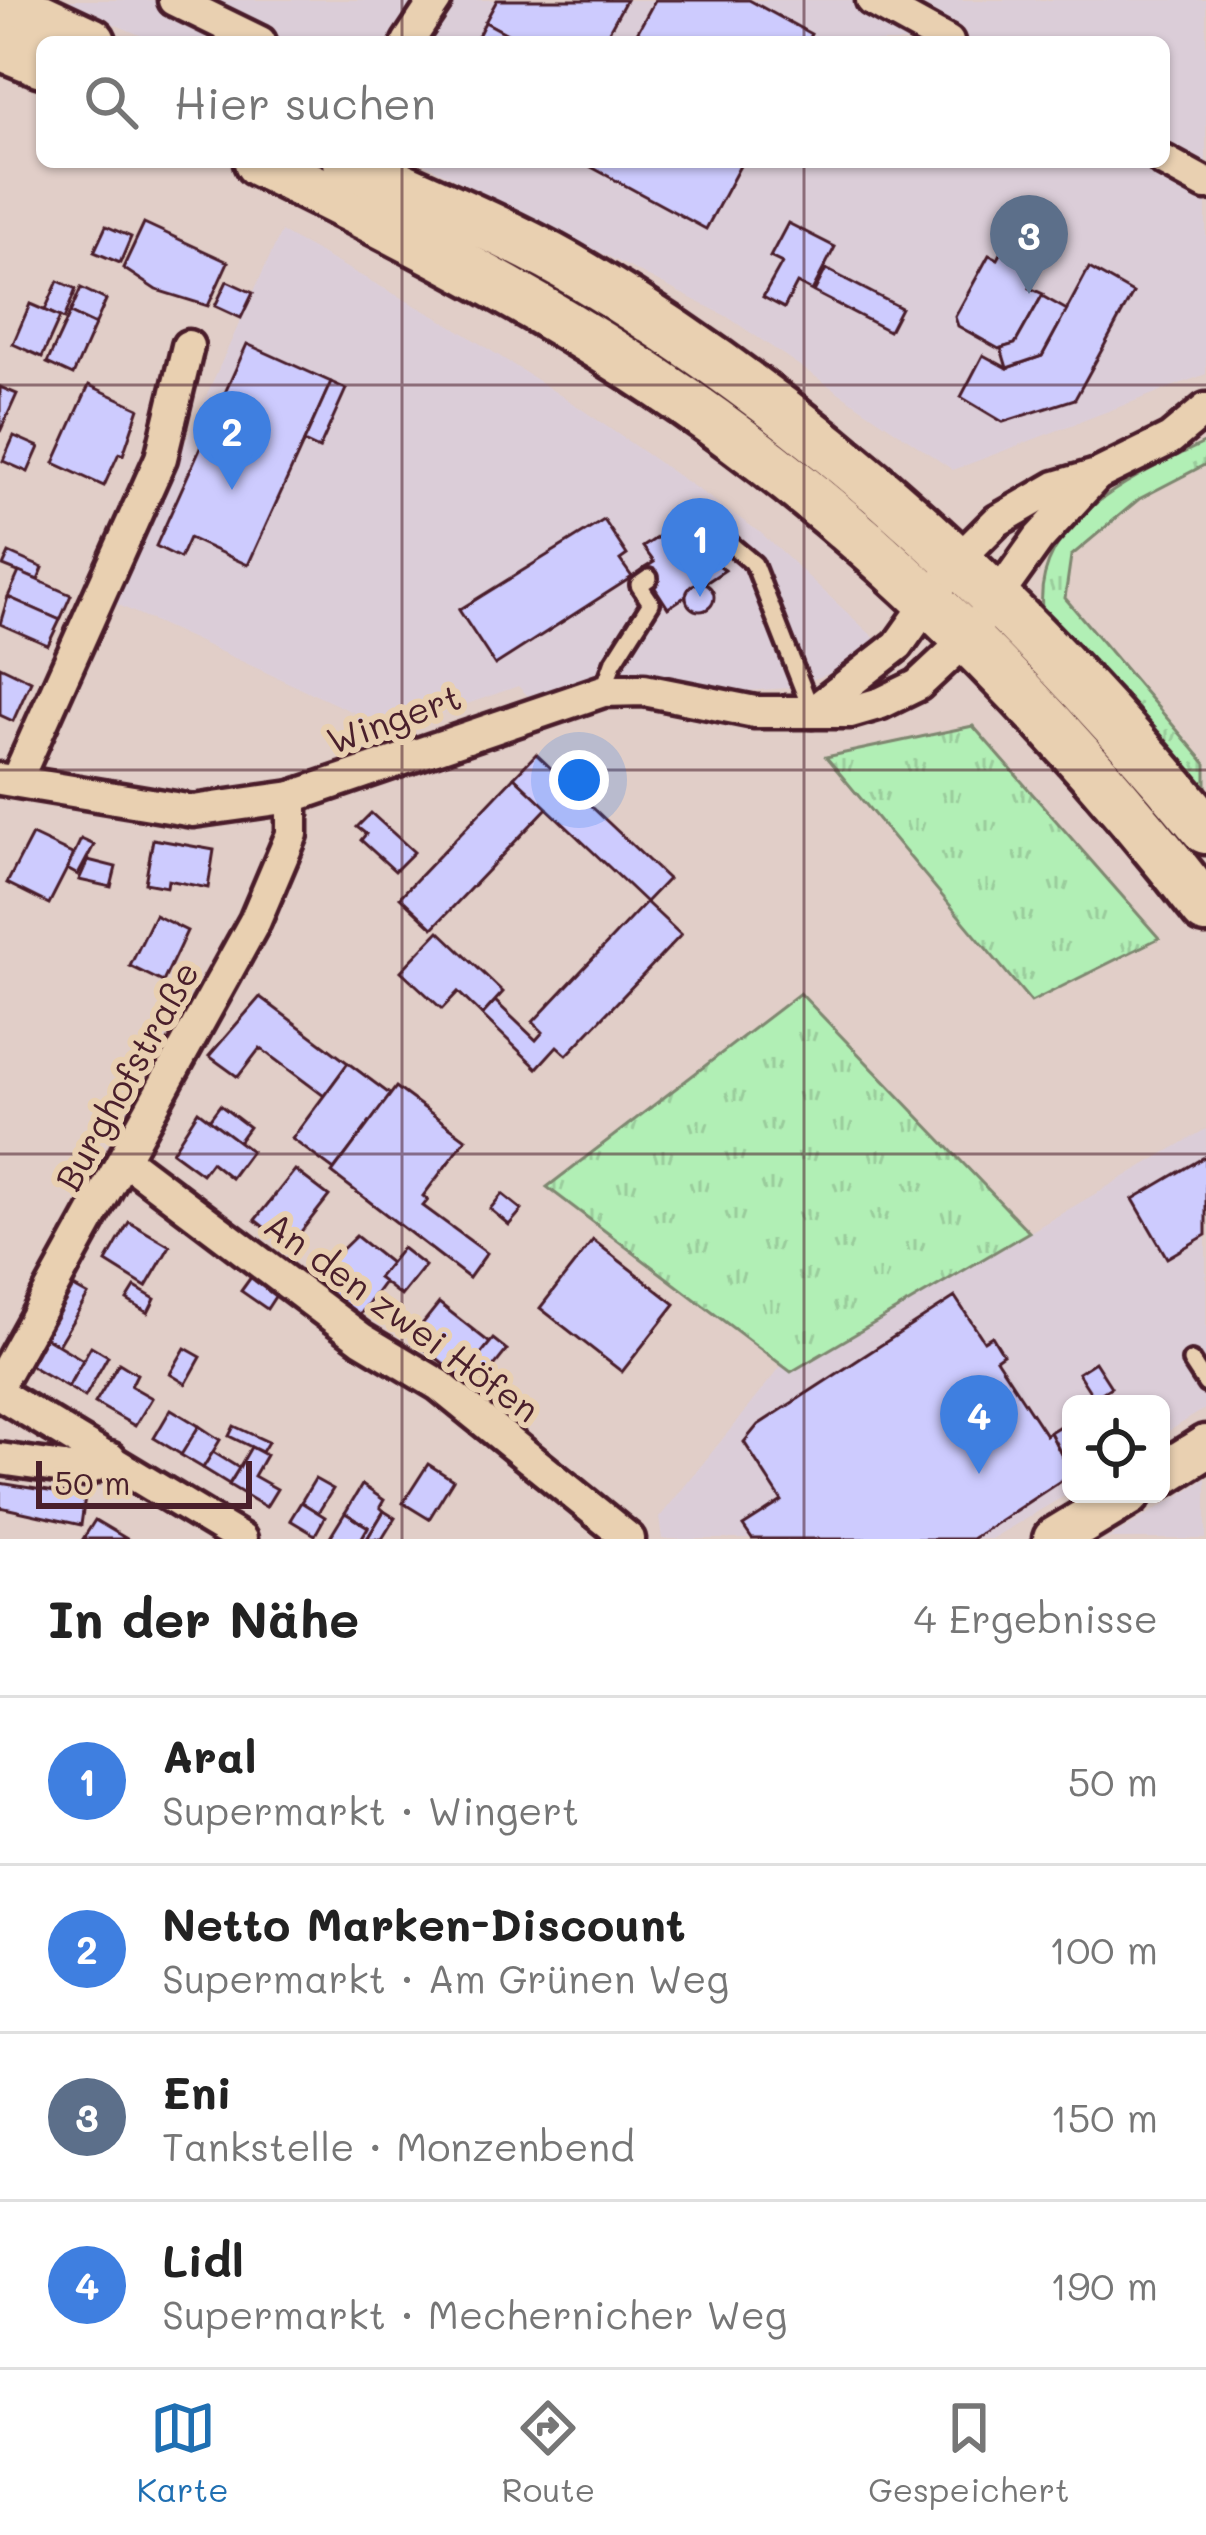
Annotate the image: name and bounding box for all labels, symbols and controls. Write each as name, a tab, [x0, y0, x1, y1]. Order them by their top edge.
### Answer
search box	[36, 36, 1170, 168]
icon: search	[78, 69, 144, 135]
text: Hier suchen	[174, 73, 436, 131]
pin: 3	[990, 195, 1068, 294]
pin: 2	[193, 391, 271, 490]
pin: 1	[661, 498, 739, 597]
street label: Wingert	[320, 672, 467, 764]
your location	[549, 750, 609, 810]
street label: Burghofstraße	[43, 952, 208, 1198]
street label: An den zwei Höfen	[256, 1200, 550, 1431]
pin: 4	[940, 1375, 1018, 1474]
map controls	[1062, 1395, 1170, 1503]
button: locate	[1062, 1395, 1170, 1503]
scale bar	[36, 1455, 252, 1508]
text: 50 m	[54, 1460, 130, 1503]
text: In der Nähe	[48, 1584, 359, 1651]
text: 4 Ergebnisse	[914, 1592, 1158, 1643]
text: Aral	[162, 1726, 257, 1784]
text: 1	[78, 1755, 96, 1806]
text: 50 m	[1068, 1755, 1158, 1806]
text: Supermarkt · Wingert	[162, 1784, 579, 1835]
text: Netto Marken-Discount	[162, 1894, 686, 1952]
text: 2	[76, 1923, 98, 1974]
text: 100 m	[1049, 1923, 1158, 1974]
text: Supermarkt · Am Grünen Weg	[162, 1952, 729, 2003]
text: Eni	[162, 2062, 232, 2120]
text: 3	[75, 2091, 99, 2142]
text: 150 m	[1050, 2091, 1158, 2142]
text: Tankstelle · Monzenbend	[162, 2120, 635, 2171]
text: Lidl	[162, 2230, 244, 2288]
text: 4	[75, 2259, 99, 2310]
text: 190 m	[1050, 2259, 1158, 2310]
text: Supermarkt · Mechernicher Weg	[162, 2288, 787, 2339]
tab: Karte	[136, 2395, 229, 2510]
tab: Route	[502, 2395, 595, 2510]
tab: Gespeichert	[868, 2395, 1070, 2510]

